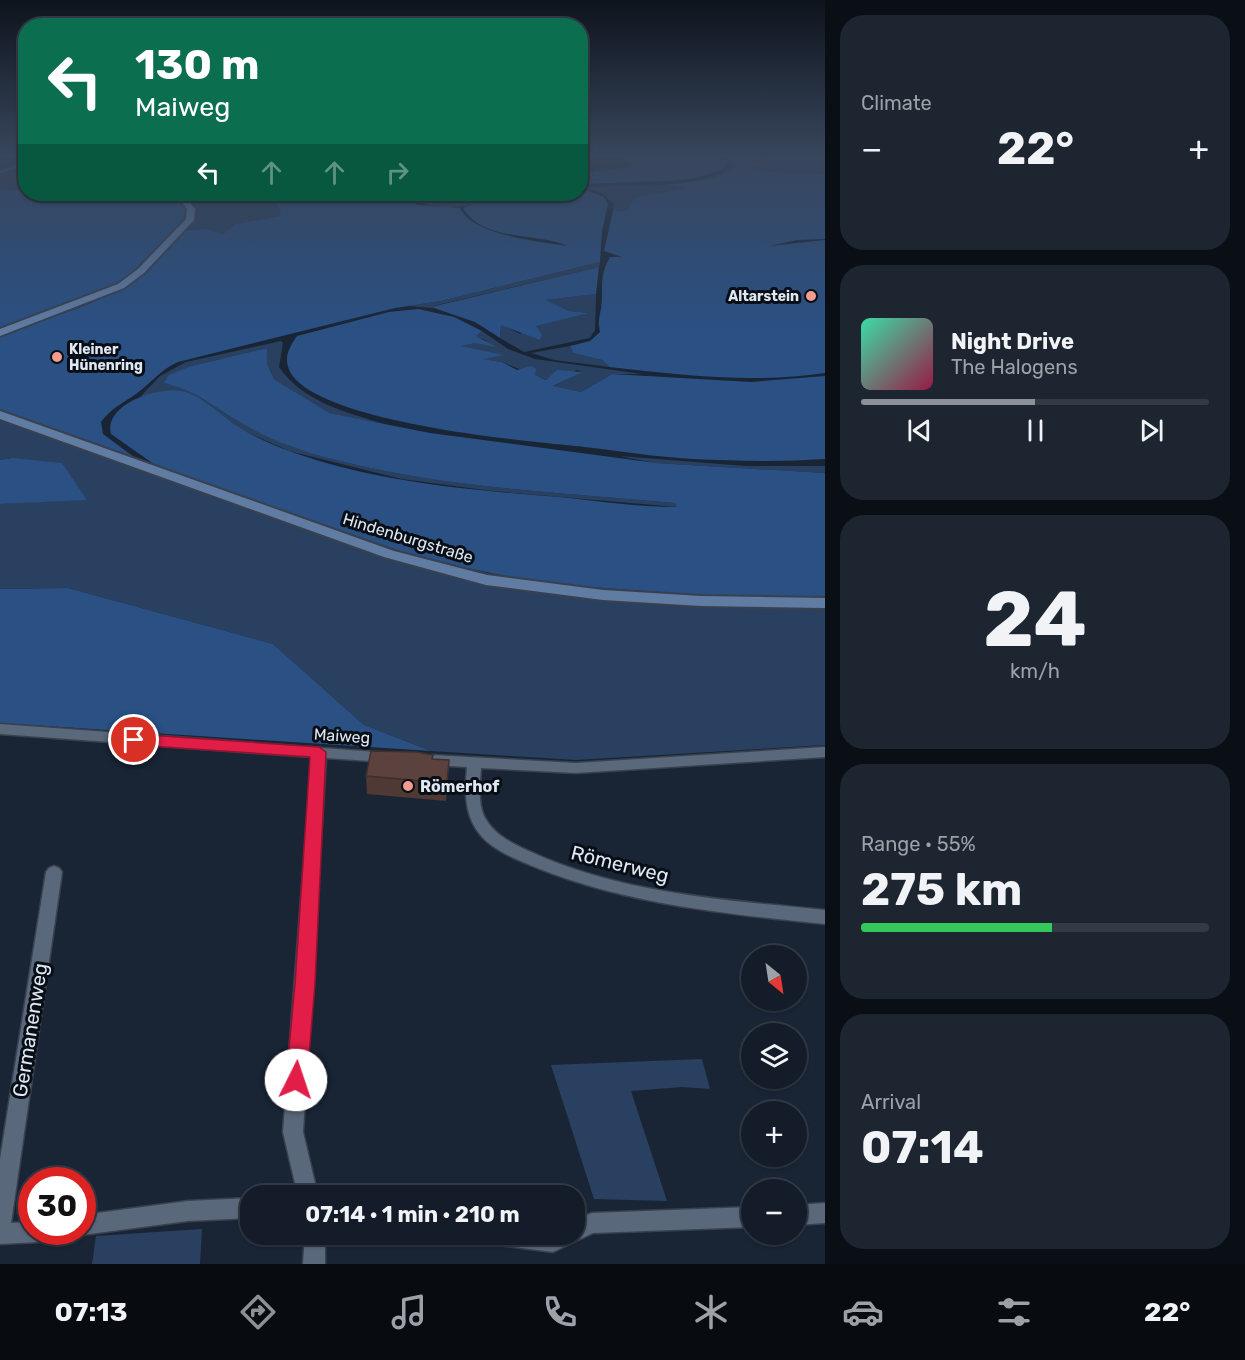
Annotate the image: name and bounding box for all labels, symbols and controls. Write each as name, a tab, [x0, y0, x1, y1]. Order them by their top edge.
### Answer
text: 130 m	[135, 40, 260, 90]
icon: left	[36, 42, 114, 120]
text: Maiweg	[135, 91, 230, 123]
text: Climate	[861, 91, 932, 115]
text: 22°	[997, 122, 1074, 175]
text: −	[861, 129, 882, 168]
text: +	[1188, 129, 1209, 168]
icon: left	[192, 156, 225, 189]
icon: ahead	[255, 156, 288, 189]
icon: ahead	[318, 156, 351, 189]
icon: right	[381, 156, 414, 189]
place label: Altarstein	[728, 288, 799, 305]
marker: Altarstein	[804, 289, 818, 303]
text: Night Drive	[951, 328, 1074, 355]
place label: Kleiner Hünenring	[69, 341, 143, 374]
marker: Kleiner Hünenring	[50, 350, 64, 364]
text: The Halogens	[951, 355, 1078, 379]
icon: previous	[903, 414, 936, 447]
icon: pause	[1019, 414, 1052, 447]
icon: next	[1135, 414, 1168, 447]
street label: Hindenburgstraße	[341, 509, 476, 567]
text: 24	[983, 573, 1087, 666]
text: km/h	[1010, 659, 1060, 683]
pin	[108, 714, 159, 765]
icon: arrive	[117, 723, 150, 756]
street label: Maiweg	[313, 725, 371, 747]
place label: Römerhof	[420, 777, 500, 796]
marker: Römerhof	[401, 779, 415, 793]
text: Range · 55%	[861, 832, 976, 856]
street label: Römerweg	[569, 840, 671, 888]
text: 275 km	[861, 863, 1022, 916]
north arrow	[741, 945, 807, 1011]
map controls	[741, 945, 807, 1245]
street label: Germanenweg	[8, 961, 52, 1099]
button: layers	[741, 1023, 807, 1089]
position arrow	[264, 1048, 328, 1112]
text: Arrival	[861, 1090, 921, 1114]
button: +	[741, 1101, 807, 1167]
text: 07:14	[861, 1121, 984, 1174]
speed limit sign: 30	[18, 1167, 96, 1245]
button: −	[741, 1179, 807, 1245]
text: 07:14 · 1 min · 210 m	[305, 1201, 520, 1228]
icon: directions	[237, 1291, 279, 1333]
icon: music	[388, 1291, 430, 1333]
icon: phone	[539, 1291, 581, 1333]
icon: climate	[690, 1291, 732, 1333]
icon: car	[842, 1291, 884, 1333]
icon: filters	[993, 1291, 1035, 1333]
text: 07:13	[55, 1296, 128, 1328]
text: 22°	[1144, 1296, 1190, 1328]

